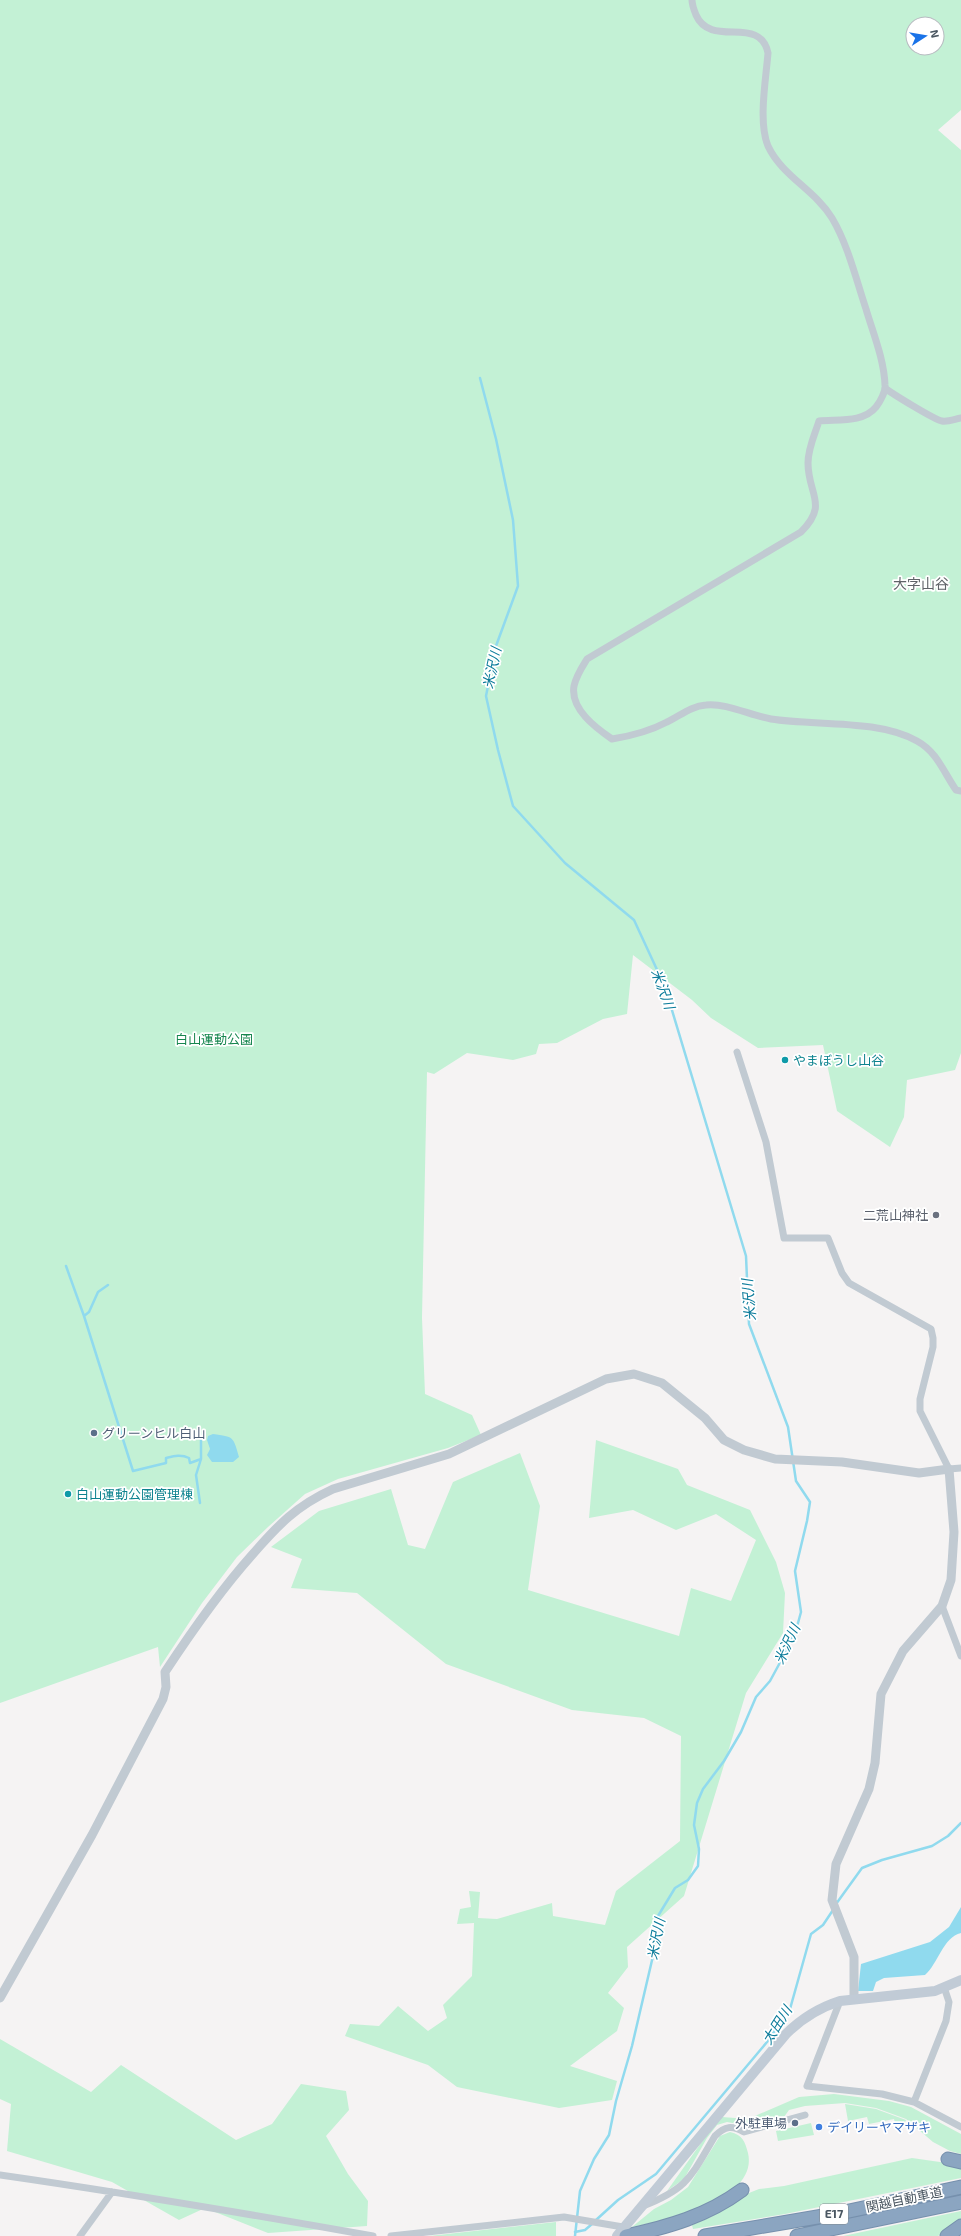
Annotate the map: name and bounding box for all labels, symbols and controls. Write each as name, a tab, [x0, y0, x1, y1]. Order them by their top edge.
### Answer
north arrow	[905, 16, 945, 56]
text: N	[928, 29, 942, 39]
district label: 大字山谷	[893, 575, 949, 592]
water label: 米沢川	[479, 644, 505, 690]
water label: 米沢川	[648, 966, 679, 1013]
park label: 白山運動公園	[175, 1031, 253, 1047]
place label: やまぼうし山谷	[793, 1052, 884, 1068]
marker: やまぼうし山谷	[780, 1055, 790, 1065]
place label: 二荒山神社	[863, 1207, 928, 1223]
marker: 二荒山神社	[931, 1210, 941, 1220]
water label: 米沢川	[738, 1276, 759, 1322]
place label: グリーンヒル白山	[102, 1425, 205, 1441]
marker: グリーンヒル白山	[89, 1428, 99, 1438]
place label: 白山運動公園管理棟	[76, 1486, 193, 1502]
marker: 白山運動公園管理棟	[63, 1489, 73, 1499]
water label: 米沢川	[770, 1619, 804, 1666]
water label: 米沢川	[643, 1915, 668, 1961]
water label: 太田川	[758, 2001, 796, 2047]
place label: 外駐車場	[735, 2115, 787, 2131]
marker: 外駐車場	[790, 2118, 800, 2128]
place label: デイリーヤマザキ	[827, 2119, 931, 2135]
marker: デイリーヤマザキ	[814, 2122, 824, 2132]
street label: 関越自動車道	[864, 2183, 944, 2215]
road number: E17	[820, 2204, 848, 2224]

